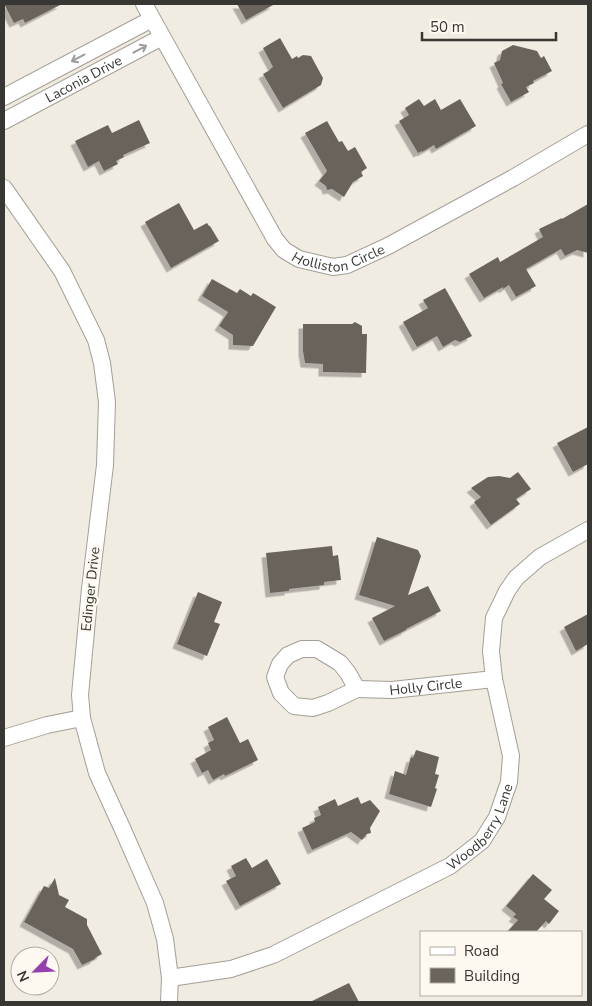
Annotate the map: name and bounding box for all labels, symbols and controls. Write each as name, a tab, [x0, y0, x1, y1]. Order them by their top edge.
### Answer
scale bar	[422, 10, 556, 42]
text: 50 m	[430, 17, 465, 37]
one-way arrow	[132, 44, 147, 54]
street label: Laconia Drive	[42, 51, 126, 107]
one-way arrow	[71, 54, 86, 63]
street label: Holliston Circle	[288, 240, 388, 277]
street label: Edinger Drive	[77, 546, 104, 632]
street label: Holly Circle	[389, 673, 463, 700]
street label: Woodberry Lane	[443, 781, 518, 875]
legend	[420, 931, 582, 996]
text: Road	[464, 941, 499, 961]
north arrow	[10, 946, 60, 996]
text: Building	[464, 966, 520, 986]
text: N	[13, 967, 34, 985]

